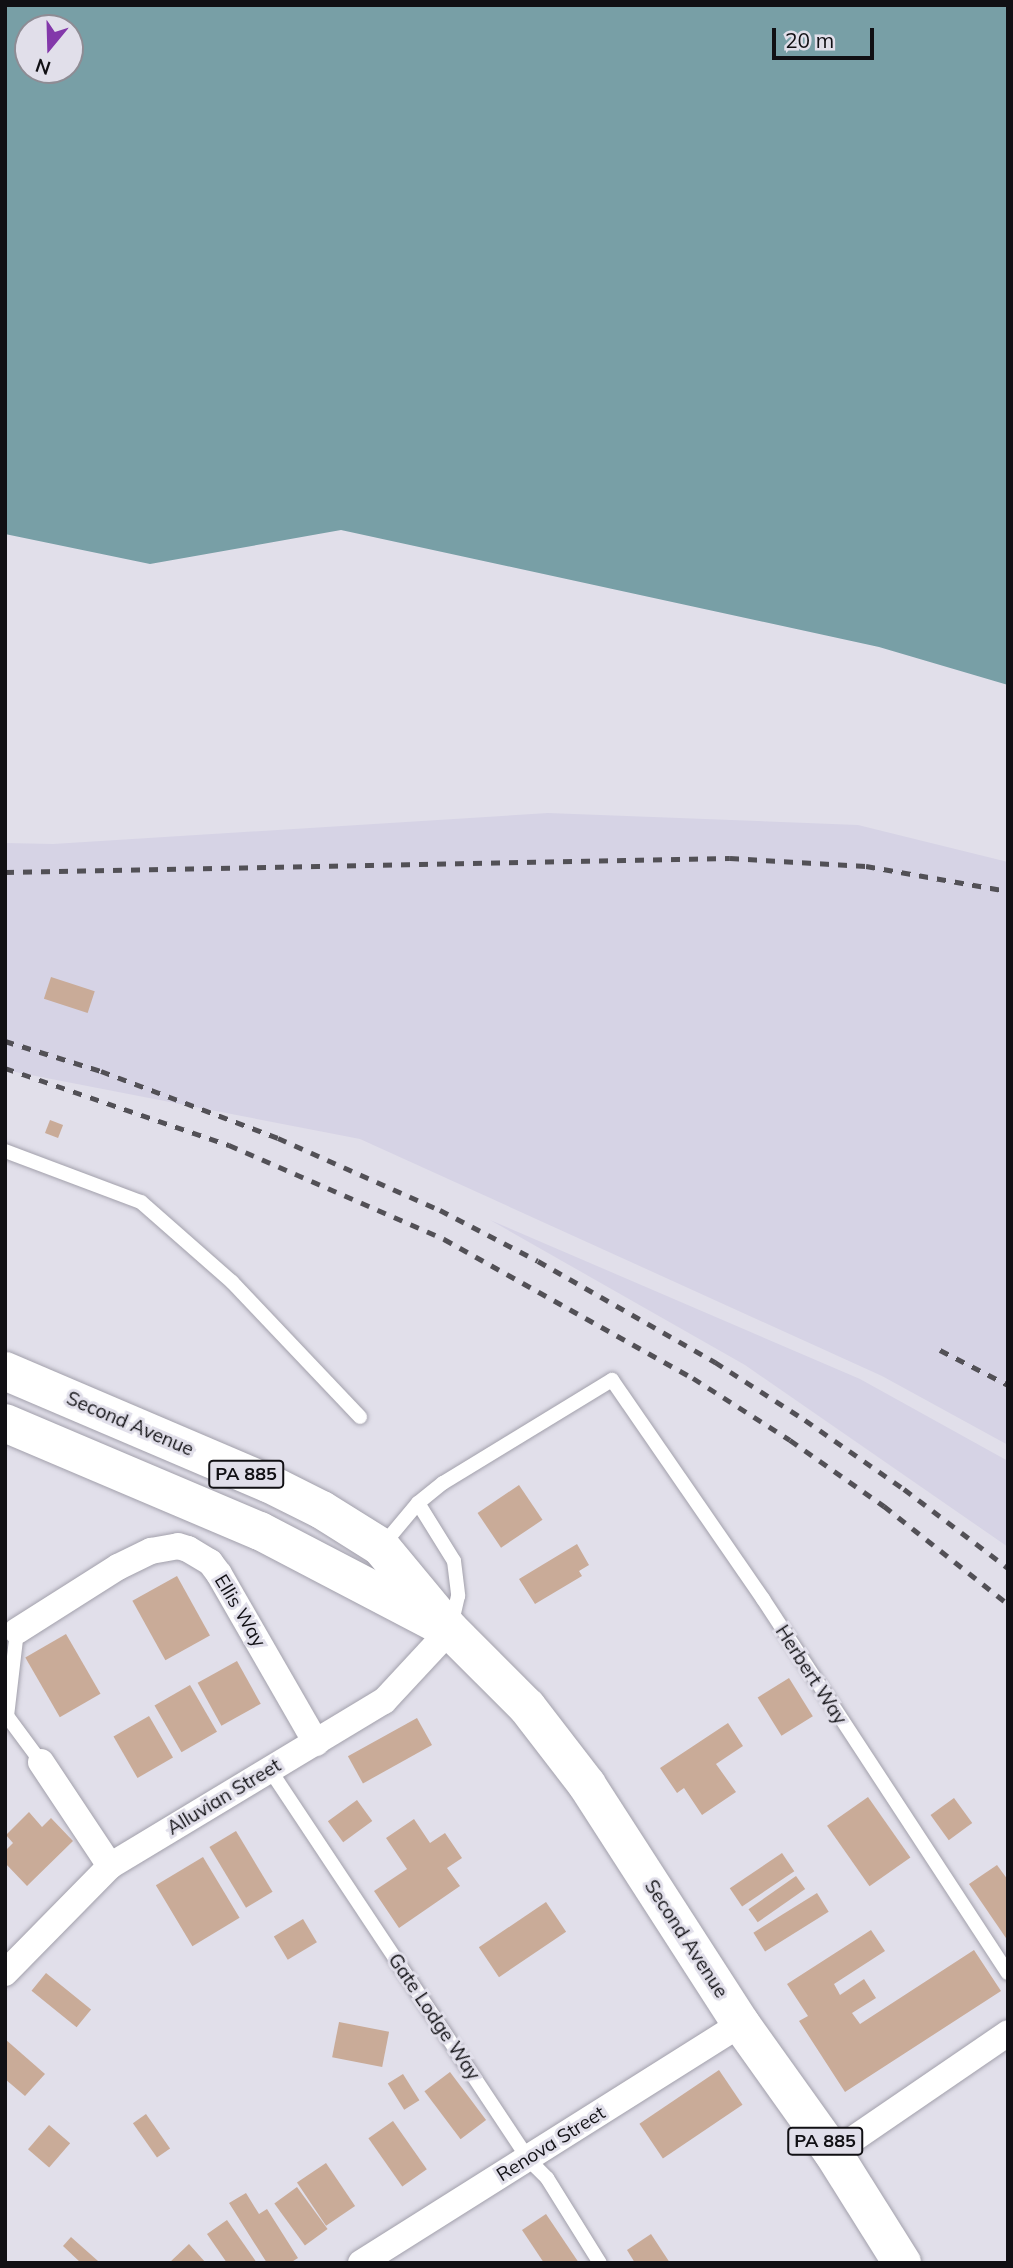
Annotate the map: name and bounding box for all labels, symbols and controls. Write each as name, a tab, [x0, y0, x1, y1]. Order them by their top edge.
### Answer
north arrow	[14, 14, 84, 84]
scale bar	[775, 14, 876, 58]
text: 20 m	[785, 27, 834, 53]
text: N	[32, 53, 54, 81]
street label: Second Avenue	[63, 1387, 197, 1461]
road number: PA 885	[208, 1460, 284, 1489]
street label: Ellis Way	[209, 1571, 271, 1651]
street label: Herbert Way	[770, 1621, 852, 1729]
street label: Alluvian Street	[163, 1754, 285, 1840]
street label: Second Avenue	[639, 1876, 733, 2002]
street label: Gate Lodge Way	[383, 1949, 485, 2085]
street label: Renova Street	[492, 2102, 610, 2186]
road number: PA 885	[786, 2126, 864, 2155]

